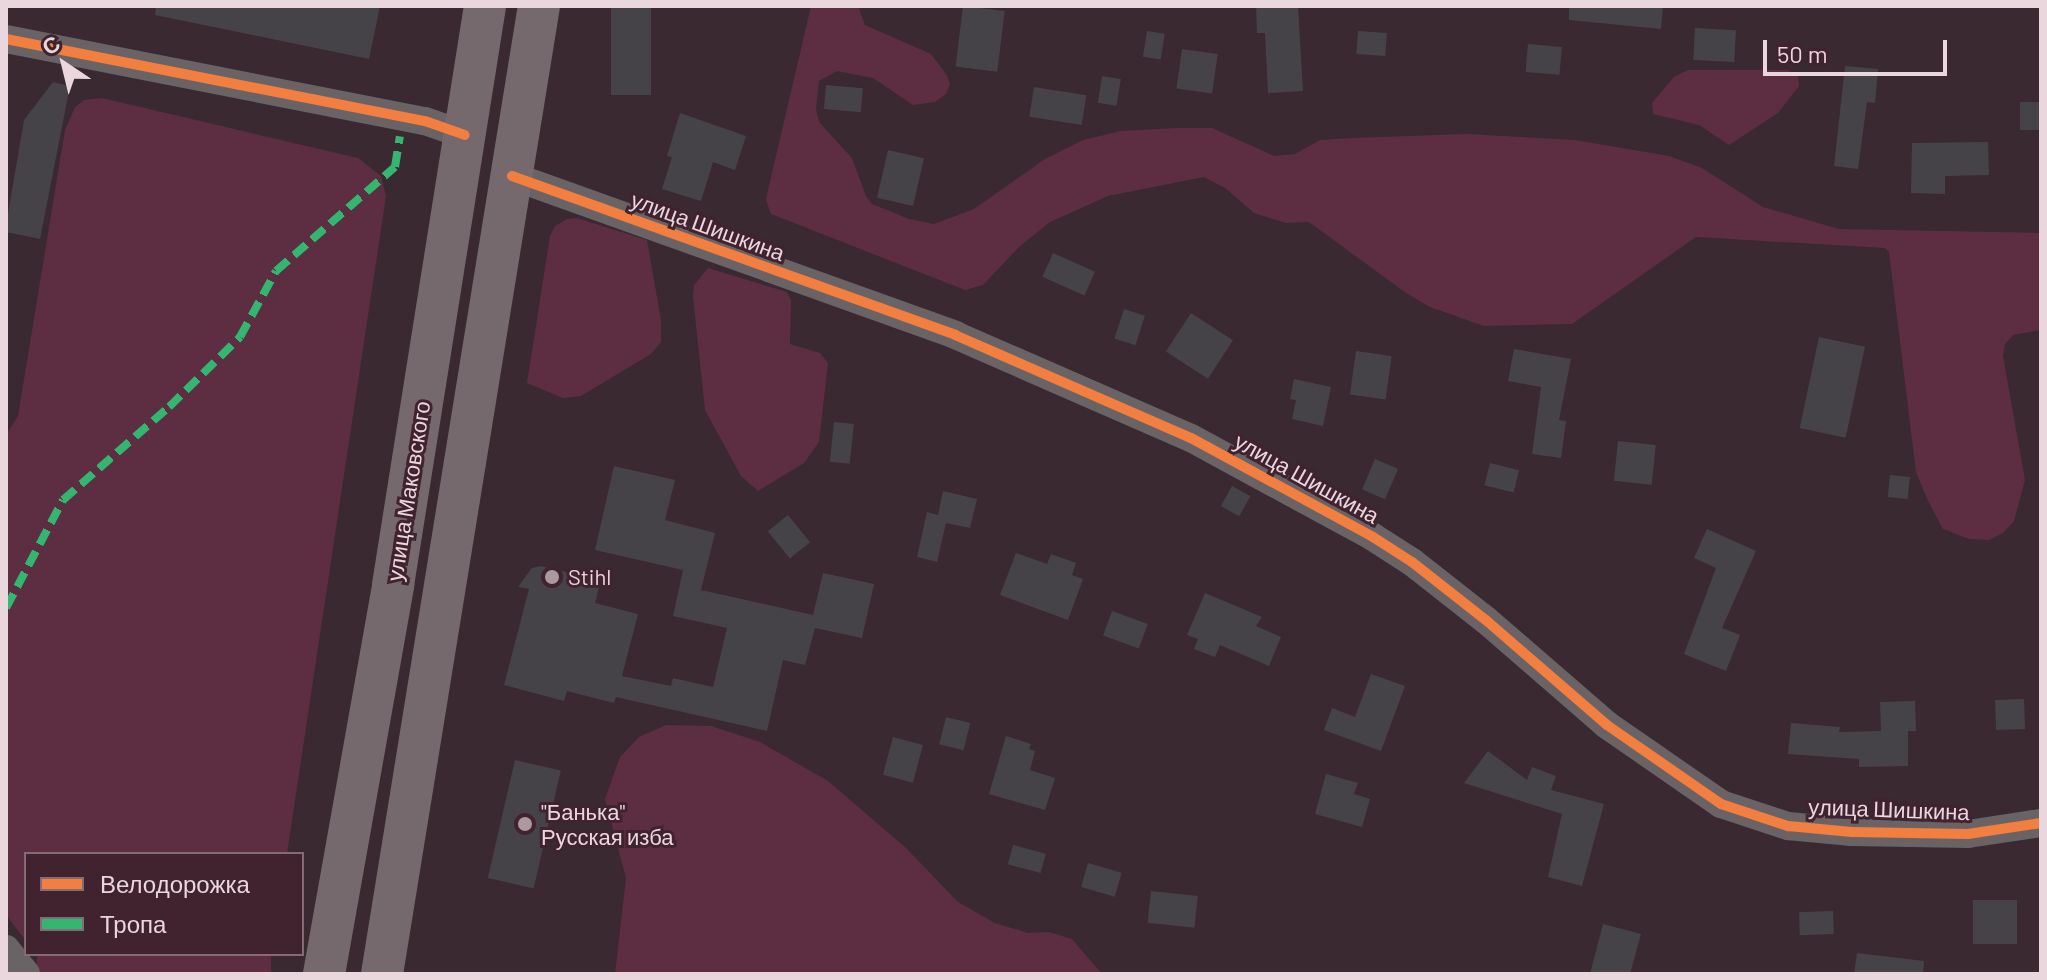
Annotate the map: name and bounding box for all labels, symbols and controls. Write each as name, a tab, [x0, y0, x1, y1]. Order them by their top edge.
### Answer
north arrow	[24, 24, 104, 104]
scale bar	[1767, 24, 1951, 74]
text: С	[36, 29, 64, 60]
text: 50 m	[1777, 39, 1828, 68]
street label: улица Шишкина	[628, 186, 788, 266]
street label: улица Маковского	[381, 399, 435, 583]
street label: улица Шишкина	[1230, 427, 1384, 529]
place label: Stihl	[568, 564, 611, 590]
marker: Stihl	[543, 568, 561, 586]
street label: улица Шишкина	[1808, 793, 1970, 825]
place label: "Банька" Русская изба	[541, 798, 674, 850]
marker: "Банька" Русская изба	[516, 815, 534, 833]
legend	[24, 852, 304, 956]
text: Велодорожка	[100, 869, 250, 898]
text: Тропа	[100, 909, 166, 938]

